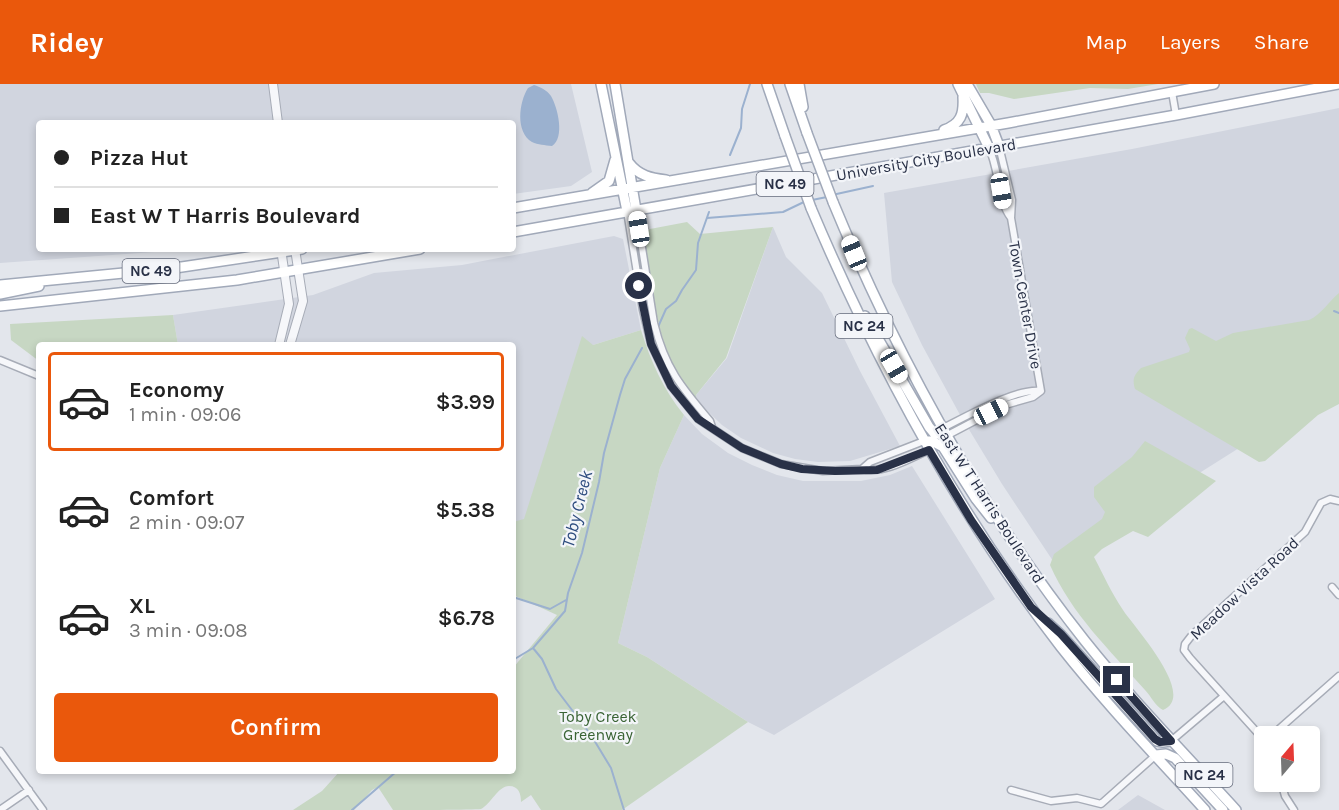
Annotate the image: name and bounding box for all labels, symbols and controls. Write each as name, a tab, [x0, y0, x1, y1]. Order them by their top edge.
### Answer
text: Ridey	[30, 26, 103, 59]
text: Map	[1085, 30, 1127, 54]
text: Layers	[1160, 30, 1221, 54]
text: Share	[1254, 30, 1309, 54]
street label: University City Boulevard	[835, 134, 1018, 185]
text: Pizza Hut	[90, 145, 188, 171]
road number: NC 49	[756, 172, 814, 196]
car	[989, 172, 1013, 210]
text: East W T Harris Boulevard	[90, 203, 361, 229]
car	[627, 210, 651, 248]
car	[839, 233, 869, 273]
street label: Town Center Drive	[1005, 240, 1046, 370]
road number: NC 49	[122, 259, 180, 283]
route start	[625, 272, 652, 299]
road number: NC 24	[836, 314, 892, 338]
car	[877, 346, 911, 386]
icon: car	[57, 375, 111, 429]
text: Economy	[129, 377, 224, 403]
text: $3.99	[436, 389, 495, 415]
car	[971, 396, 1011, 428]
text: 1 min · 09:06	[129, 403, 242, 426]
street label: East W T Harris Boulevard	[931, 420, 1049, 587]
water label: Toby Creek	[557, 467, 597, 550]
icon: car	[57, 483, 111, 537]
text: Comfort	[129, 485, 214, 511]
text: $5.38	[435, 497, 495, 523]
text: 2 min · 09:07	[129, 511, 245, 534]
street label: Meadow Vista Road	[1186, 533, 1303, 644]
icon: car	[57, 591, 111, 645]
text: XL	[129, 593, 155, 619]
text: $6.78	[438, 605, 495, 631]
text: 3 min · 09:08	[129, 619, 248, 642]
route end	[1103, 666, 1130, 693]
button: Confirm	[54, 693, 498, 762]
park label: Toby Creek Greenway	[559, 707, 637, 744]
north arrow	[1254, 726, 1320, 792]
map controls	[1254, 726, 1320, 792]
road number: NC 24	[1176, 763, 1232, 787]

